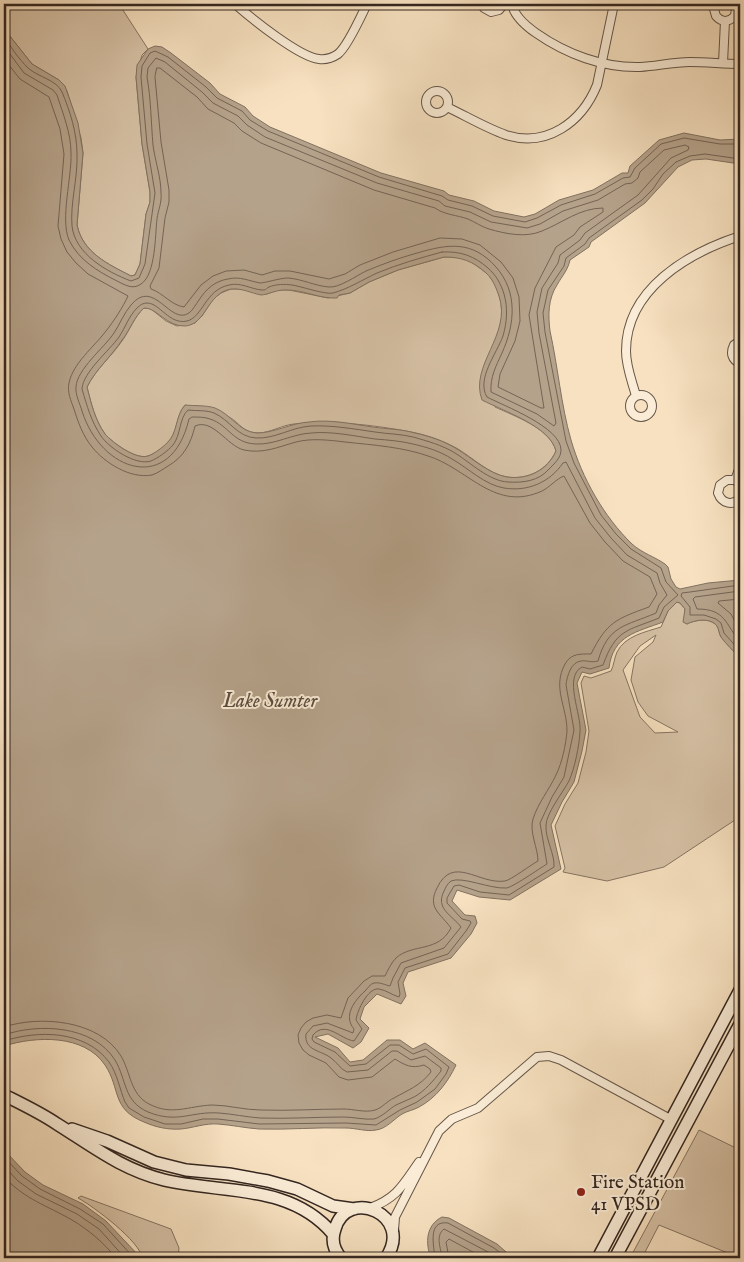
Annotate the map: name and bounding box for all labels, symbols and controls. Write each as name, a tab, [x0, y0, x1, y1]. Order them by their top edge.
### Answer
water label: Lake Sumter	[222, 689, 318, 714]
place label: Fire Station 41 VPSD	[591, 1171, 684, 1217]
marker: Fire Station 41 VPSD	[575, 1186, 587, 1198]

